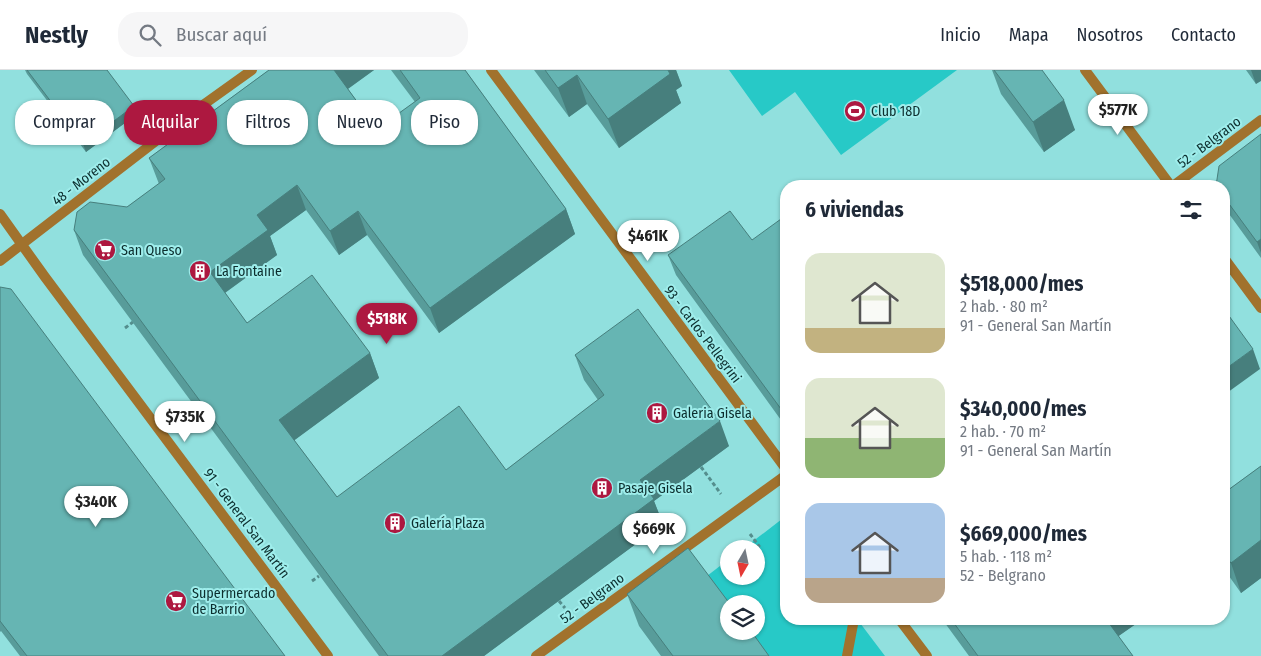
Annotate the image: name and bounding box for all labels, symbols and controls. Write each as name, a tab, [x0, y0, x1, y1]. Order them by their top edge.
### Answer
search box	[118, 12, 468, 57]
text: Nestly	[25, 21, 88, 49]
icon: search	[136, 21, 164, 49]
text: Buscar aquí	[176, 23, 267, 46]
text: Inicio	[940, 24, 981, 46]
text: Mapa	[1009, 24, 1049, 46]
text: Nosotros	[1077, 24, 1143, 46]
text: Contacto	[1171, 24, 1236, 46]
pin: $577K	[1083, 93, 1153, 136]
sports icon: Club 18D	[843, 99, 867, 123]
chip: Comprar	[15, 100, 114, 145]
chip: Alquilar	[124, 100, 217, 145]
chip: Filtros	[227, 100, 308, 145]
chip: Nuevo	[318, 100, 401, 145]
chip: Piso	[411, 100, 478, 145]
text: $577K	[1099, 100, 1137, 119]
place label: Club 18D	[871, 103, 920, 120]
street label: 52 - Belgrano	[1174, 113, 1244, 172]
street label: 48 - Moreno	[49, 153, 114, 209]
icon: filters	[1177, 196, 1205, 224]
text: 6 viviendas	[805, 197, 904, 223]
pin: $461K	[613, 220, 683, 262]
text: $461K	[628, 226, 668, 245]
supermarket icon: San Queso	[93, 238, 117, 262]
place label: San Queso	[121, 242, 182, 259]
building icon: La Fontaine	[188, 259, 212, 283]
place label: La Fontaine	[216, 263, 282, 280]
text: $518,000/mes	[960, 271, 1084, 297]
icon: home	[845, 273, 905, 333]
street label: 93 - Carlos Pellegrini	[660, 282, 745, 386]
text: 2 hab. · 80 m²	[960, 297, 1048, 316]
pin: $518K	[352, 302, 422, 345]
text: $518K	[367, 309, 407, 328]
text: 91 - General San Martín	[960, 316, 1112, 335]
text: $340,000/mes	[960, 396, 1087, 422]
icon: home	[845, 398, 905, 458]
pin: $735K	[150, 400, 220, 443]
building icon: Galeria Gisela	[645, 401, 669, 425]
place label: Galeria Gisela	[673, 405, 752, 422]
text: $735K	[165, 407, 205, 426]
text: 2 hab. · 70 m²	[960, 422, 1046, 441]
text: 91 - General San Martín	[960, 441, 1112, 460]
street label: 91 - General San Martín	[200, 465, 293, 581]
building icon: Pasaje Gisela	[590, 476, 614, 500]
place label: Pasaje Gisela	[618, 480, 693, 497]
pin: $340K	[61, 486, 131, 528]
text: $340K	[75, 492, 117, 511]
building icon: Galería Plaza	[383, 511, 407, 535]
pin: $669K	[619, 512, 689, 555]
place label: Galería Plaza	[411, 515, 485, 532]
text: $669K	[633, 519, 675, 538]
text: $669,000/mes	[960, 521, 1087, 547]
icon: home	[845, 523, 905, 583]
north arrow	[720, 540, 765, 585]
map controls	[720, 540, 765, 640]
text: 5 hab. · 118 m²	[960, 547, 1052, 566]
text: 52 - Belgrano	[960, 566, 1046, 585]
street label: 52 - Belgrano	[557, 569, 628, 627]
place label: Supermercado de Barrio	[192, 585, 275, 618]
supermarket icon: Supermercado de Barrio	[164, 589, 188, 613]
button: layers	[720, 595, 765, 640]

